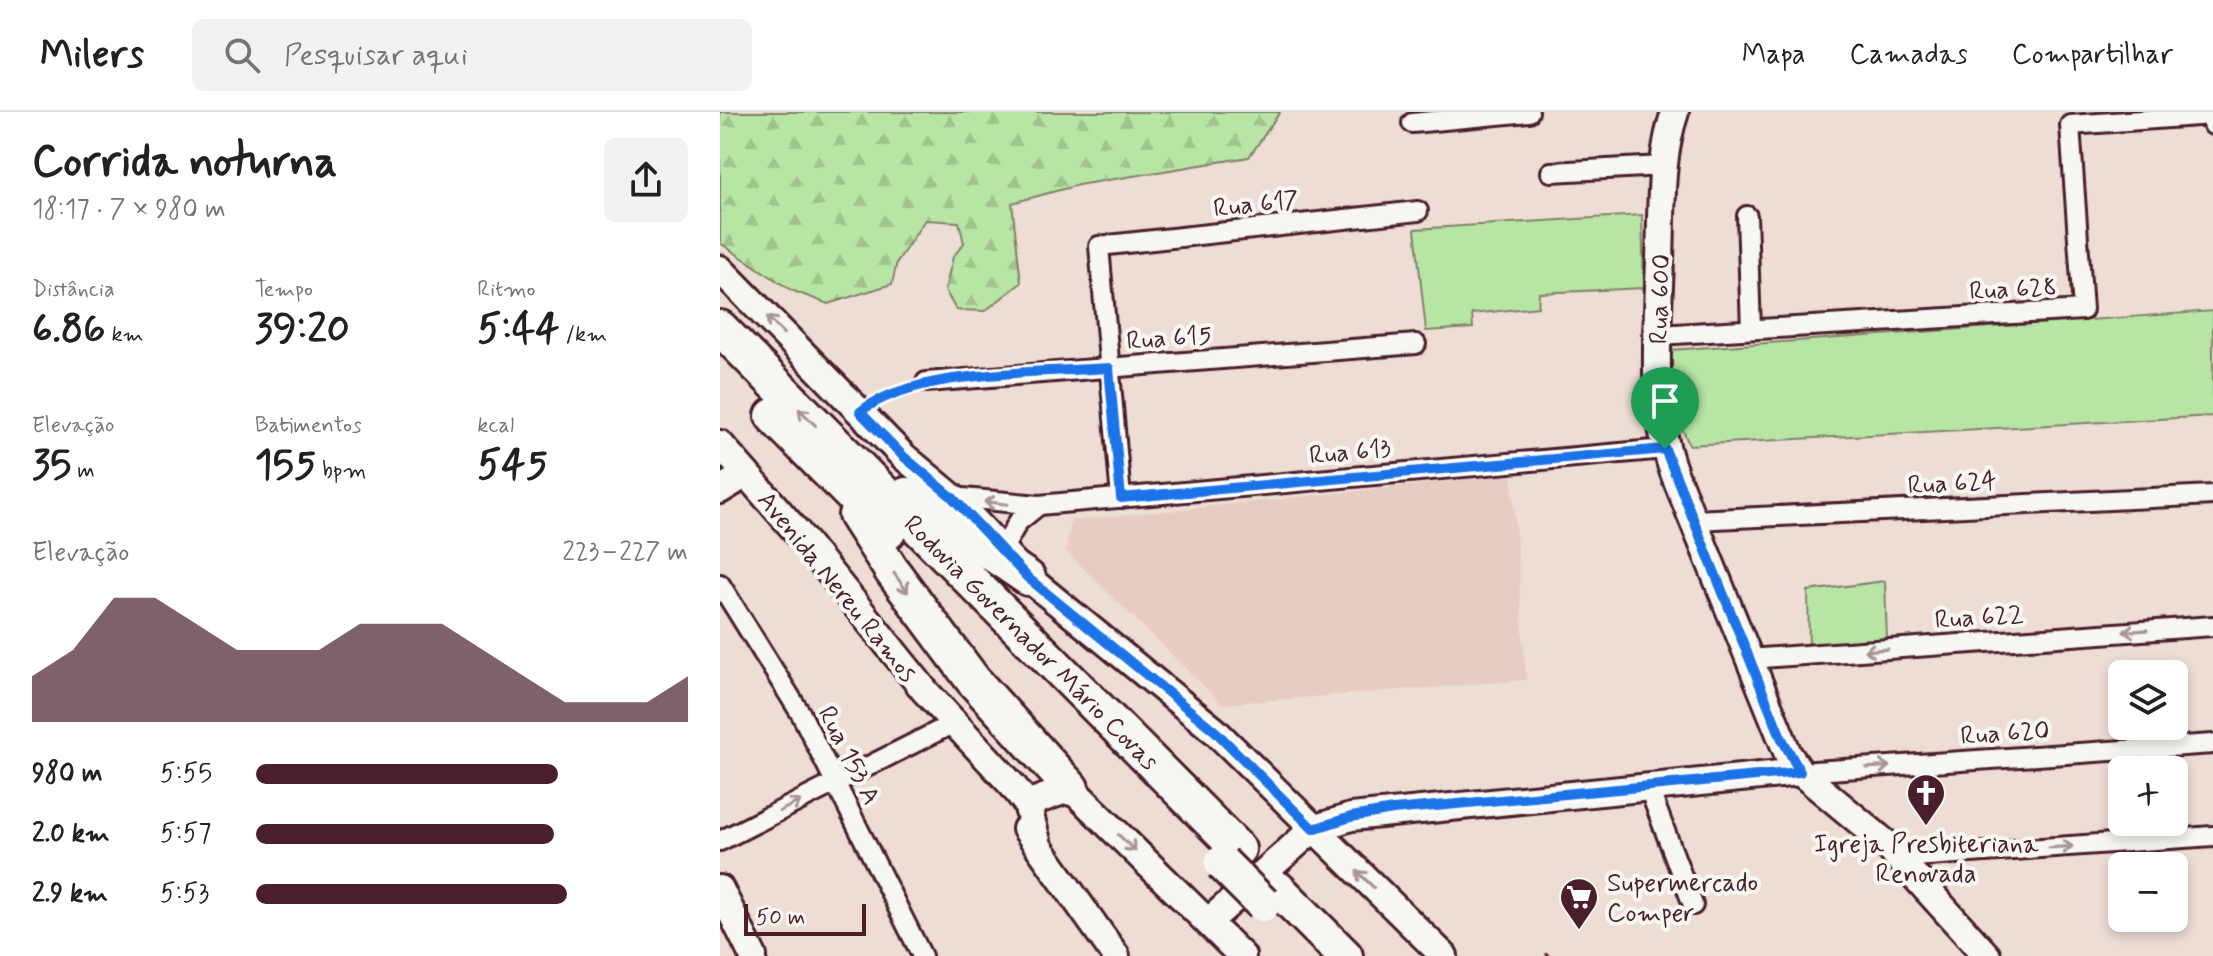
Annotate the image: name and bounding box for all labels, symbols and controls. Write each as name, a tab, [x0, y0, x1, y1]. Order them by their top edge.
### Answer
search box	[192, 19, 752, 91]
text: Milers	[40, 31, 144, 80]
icon: search	[220, 33, 264, 77]
text: Pesquisar aqui	[284, 36, 468, 75]
text: Mapa	[1742, 37, 1805, 74]
text: Camadas	[1849, 37, 1968, 74]
text: Compartilhar	[2012, 37, 2173, 74]
text: Corrida noturna	[32, 134, 337, 192]
button: share	[604, 138, 688, 222]
street label: Rua 617	[1212, 184, 1301, 226]
text: 18:17 · 7 × 980 m	[32, 193, 226, 227]
street label: Rua 600	[1642, 253, 1680, 345]
street label: Rua 628	[1968, 271, 2058, 309]
text: Distância	[32, 276, 115, 304]
text: Tempo	[255, 276, 313, 304]
text: Ritmo	[477, 276, 535, 304]
text: 6.86	[32, 304, 105, 356]
text: 39:20	[255, 304, 350, 356]
text: 5:44	[477, 304, 560, 356]
one-way arrow	[766, 316, 785, 335]
street label: Rua 615	[1125, 319, 1213, 359]
text: km	[105, 321, 144, 349]
text: /km	[560, 321, 607, 349]
pin	[1631, 367, 1699, 449]
icon: arrive	[1643, 379, 1687, 423]
one-way arrow	[798, 407, 817, 427]
text: Elevação	[32, 412, 114, 440]
text: Batimentos	[255, 412, 362, 440]
text: kcal	[477, 412, 514, 440]
street label: Rua 613	[1308, 432, 1393, 473]
text: 35	[32, 440, 71, 492]
text: 155	[255, 440, 316, 492]
text: 545	[477, 440, 548, 492]
text: m	[71, 457, 95, 485]
text: bpm	[316, 457, 366, 485]
street label: Rua 624	[1907, 465, 1997, 503]
street label: Avenida Nereu Ramos	[749, 485, 924, 690]
one-way arrow	[983, 495, 1010, 510]
street label: Rodovia Governador Mário Covas	[896, 508, 1166, 778]
text: Elevação	[32, 536, 129, 570]
text: 223–227 m	[562, 536, 688, 570]
one-way arrow	[893, 572, 909, 594]
street label: Rua 622	[1933, 598, 2025, 638]
one-way arrow	[2122, 624, 2149, 639]
one-way arrow	[1863, 643, 1890, 658]
map controls	[2108, 660, 2188, 932]
button: layers	[2108, 660, 2188, 740]
street label: Rua 153 A	[809, 701, 888, 811]
street label: Rua 620	[1959, 714, 2051, 754]
button: +	[2108, 756, 2188, 836]
text: 980 m	[32, 757, 102, 791]
text: 5:55	[160, 757, 212, 791]
one-way arrow	[1864, 759, 1891, 774]
church icon: Igreja Presbiteriana Renovada	[1905, 772, 1947, 827]
one-way arrow	[777, 797, 801, 813]
text: 2.0 km	[32, 817, 110, 851]
text: 5:57	[160, 817, 211, 851]
place label: Igreja Presbiteriana Renovada	[1814, 828, 2039, 892]
one-way arrow	[1117, 833, 1136, 852]
one-way arrow	[2047, 839, 2074, 854]
button: −	[2108, 852, 2188, 932]
place label: Supermercado Comper	[1607, 867, 1758, 931]
one-way arrow	[1356, 870, 1375, 889]
supermarket icon: Supermercado Comper	[1558, 876, 1600, 931]
text: 2.9 km	[32, 877, 108, 911]
text: 5:53	[160, 877, 209, 911]
scale bar	[744, 900, 866, 936]
text: 50 m	[756, 904, 805, 932]

